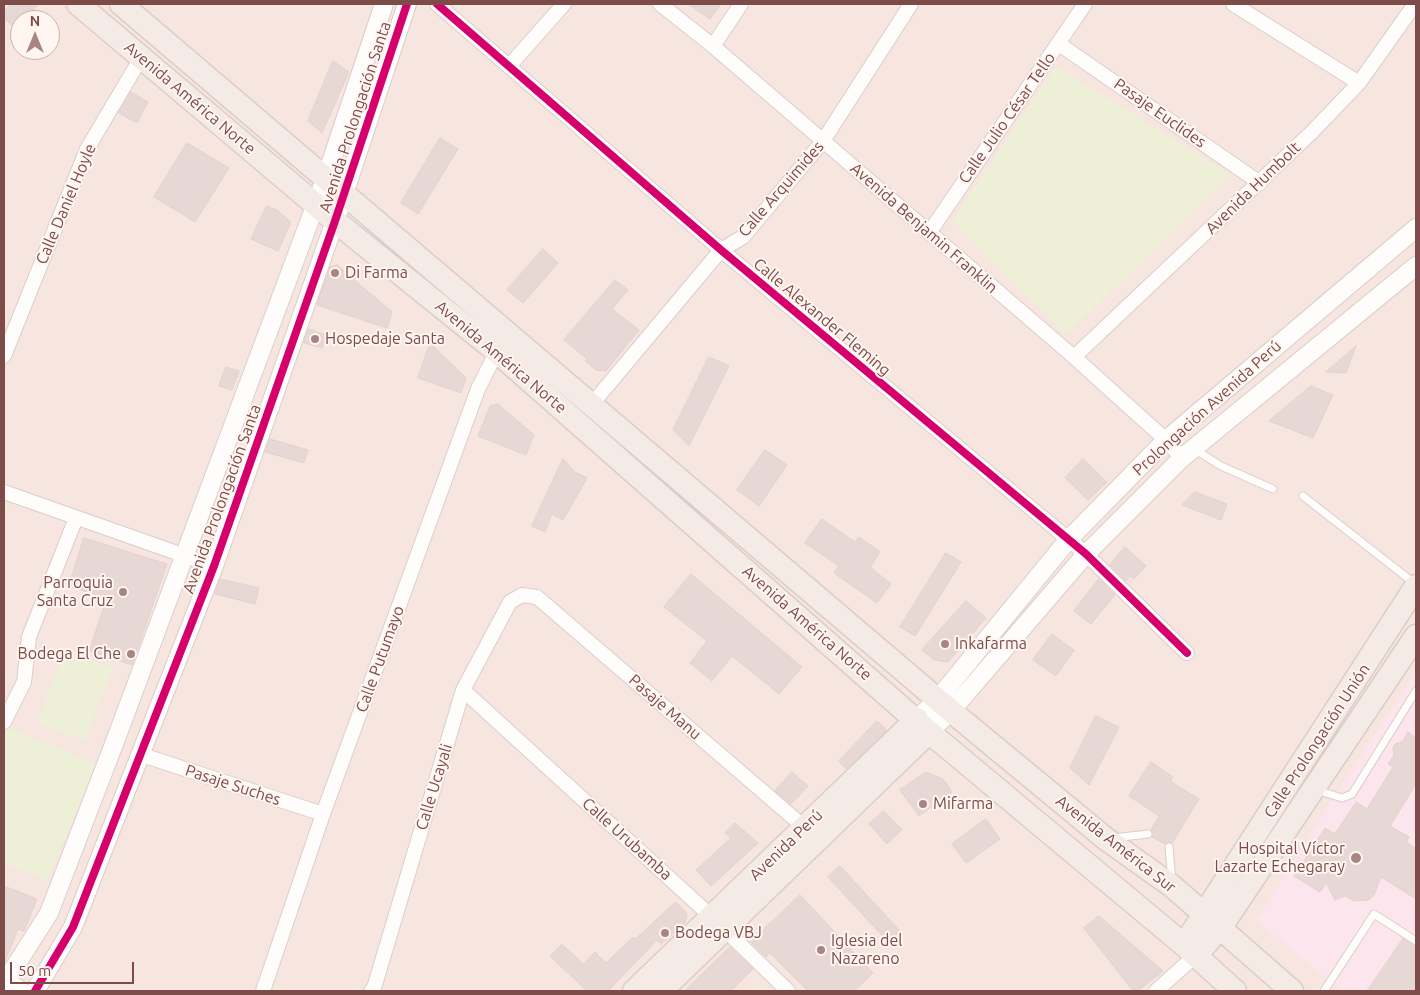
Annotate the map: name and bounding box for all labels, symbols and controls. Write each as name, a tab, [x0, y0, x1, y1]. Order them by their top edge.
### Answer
north arrow	[10, 10, 60, 60]
text: N	[30, 13, 40, 29]
street label: Avenida Prolongación Santa	[315, 19, 395, 215]
street label: Avenida América Norte	[121, 38, 259, 158]
street label: Calle Julio César Tello	[955, 49, 1059, 187]
street label: Pasaje Euclides	[1110, 74, 1210, 152]
street label: Calle Arquimides	[734, 137, 828, 241]
street label: Avenida Humbolt	[1202, 138, 1304, 238]
street label: Calle Daniel Hoyle	[32, 141, 100, 267]
street label: Avenida Benjamin Franklin	[847, 159, 1001, 297]
street label: Calle Alexander Fleming	[750, 254, 894, 380]
place label: Di Farma	[345, 263, 408, 283]
marker: Di Farma	[329, 267, 341, 279]
street label: Avenida América Norte	[432, 297, 570, 417]
place label: Hospedaje Santa	[325, 329, 445, 349]
marker: Hospedaje Santa	[309, 333, 321, 345]
street label: Prolongación Avenida Perú	[1129, 336, 1285, 480]
street label: Avenida Prolongación Santa	[179, 402, 265, 596]
street label: Avenida América Norte	[738, 562, 876, 684]
place label: Parroquia Santa Cruz	[37, 573, 113, 611]
marker: Parroquia Santa Cruz	[117, 586, 129, 598]
street label: Calle Putumayo	[352, 603, 408, 715]
place label: Inkafarma	[955, 634, 1027, 654]
marker: Inkafarma	[939, 638, 951, 650]
place label: Bodega El Che	[18, 644, 121, 664]
marker: Bodega El Che	[125, 648, 137, 660]
street label: Calle Prolongación Unión	[1260, 660, 1374, 822]
street label: Pasaje Manu	[625, 670, 705, 744]
street label: Calle Ucayali	[412, 741, 456, 833]
street label: Pasaje Suches	[183, 761, 283, 809]
street label: Avenida América Sur	[1052, 791, 1180, 897]
street label: Calle Urubamba	[578, 794, 676, 884]
place label: Mifarma	[933, 794, 993, 814]
marker: Mifarma	[917, 798, 929, 810]
street label: Avenida Perú	[745, 805, 827, 885]
place label: Hospital Víctor Lazarte Echegaray	[1214, 839, 1345, 877]
marker: Hospital Víctor Lazarte Echegaray	[1349, 851, 1363, 865]
place label: Bodega VBJ	[675, 923, 762, 943]
marker: Bodega VBJ	[659, 927, 671, 939]
place label: Iglesia del Nazareno	[831, 931, 902, 969]
marker: Iglesia del Nazareno	[815, 944, 827, 956]
scale bar	[12, 952, 136, 984]
text: 50 m	[18, 962, 51, 979]

